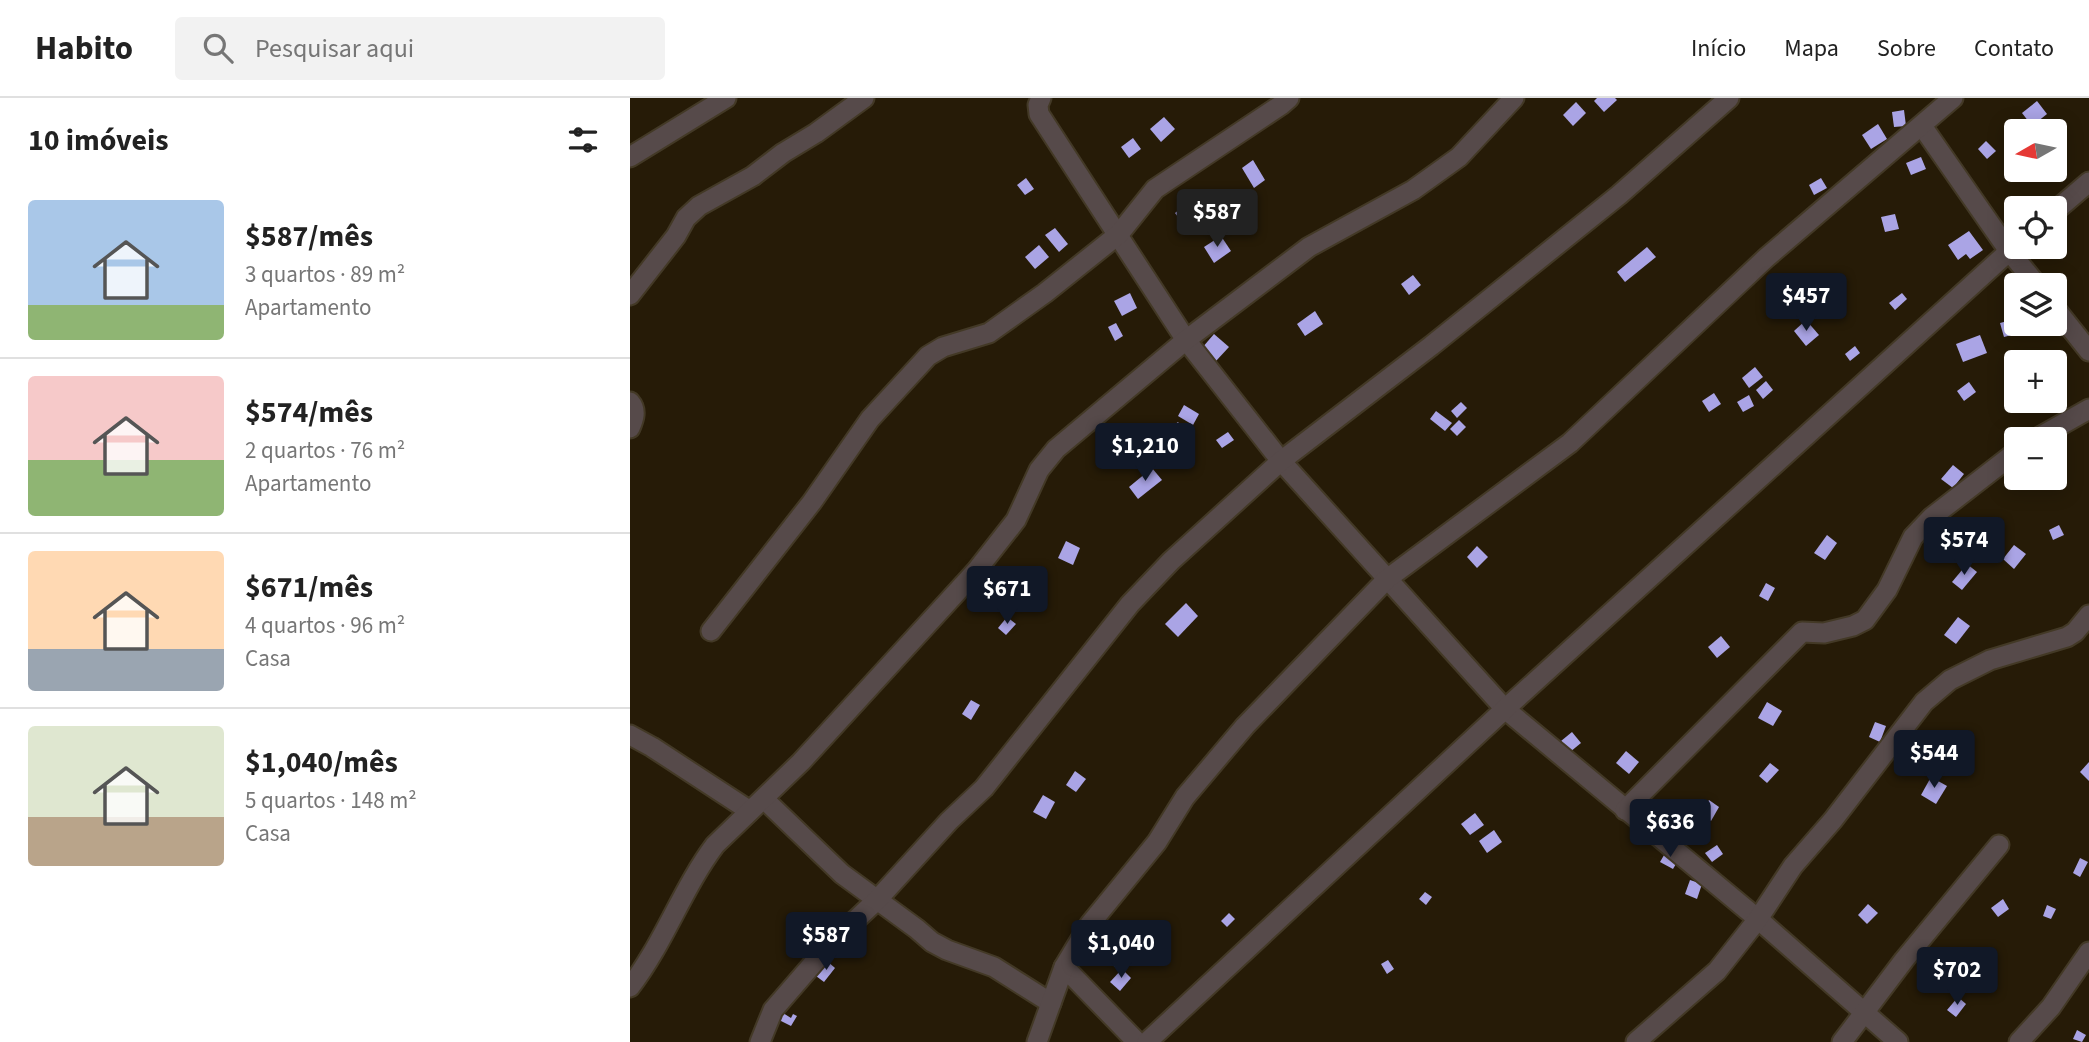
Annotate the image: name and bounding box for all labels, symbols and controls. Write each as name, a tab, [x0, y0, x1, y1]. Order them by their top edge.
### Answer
search box	[175, 17, 665, 80]
text: Habito	[35, 25, 133, 72]
icon: search	[199, 29, 237, 67]
text: Pesquisar aqui	[255, 30, 414, 67]
text: Início	[1691, 31, 1746, 66]
text: Mapa	[1784, 31, 1839, 66]
text: Sobre	[1877, 31, 1936, 66]
text: Contato	[1974, 31, 2054, 66]
text: 10 imóveis	[28, 119, 169, 162]
north arrow	[2004, 119, 2067, 182]
map controls	[2004, 119, 2067, 490]
icon: filters	[564, 121, 602, 159]
pin: $587	[1176, 190, 1258, 249]
text: $587	[1193, 195, 1241, 228]
button: locate	[2004, 196, 2067, 259]
text: $587/mês	[245, 215, 373, 258]
icon: home	[84, 228, 168, 312]
text: 3 quartos · 89 m²	[245, 258, 405, 291]
button: layers	[2004, 273, 2067, 336]
pin: $457	[1765, 274, 1847, 333]
text: $457	[1782, 279, 1830, 312]
text: Apartamento	[245, 291, 371, 324]
button: +	[2004, 350, 2067, 413]
text: $574/mês	[245, 391, 373, 434]
icon: home	[84, 404, 168, 488]
pin: $1,210	[1088, 424, 1202, 483]
button: −	[2004, 427, 2067, 490]
text: $1,210	[1111, 429, 1179, 462]
text: 2 quartos · 76 m²	[245, 434, 405, 467]
text: Apartamento	[245, 467, 371, 500]
pin: $574	[1923, 518, 2005, 577]
text: $574	[1940, 523, 1988, 556]
text: $671/mês	[245, 566, 373, 609]
pin: $671	[966, 566, 1048, 626]
text: $671	[983, 572, 1031, 605]
icon: home	[84, 579, 168, 663]
text: 4 quartos · 96 m²	[245, 609, 405, 642]
text: Casa	[245, 642, 291, 675]
pin: $544	[1893, 730, 1975, 790]
text: $544	[1910, 736, 1958, 769]
text: $1,040/mês	[245, 741, 398, 784]
icon: home	[84, 754, 168, 838]
text: 5 quartos · 148 m²	[245, 784, 417, 817]
pin: $636	[1629, 800, 1711, 859]
text: $636	[1646, 805, 1694, 838]
text: Casa	[245, 817, 291, 850]
pin: $587	[785, 912, 867, 972]
text: $587	[802, 918, 850, 951]
pin: $1,040	[1064, 920, 1178, 980]
text: $1,040	[1087, 926, 1155, 959]
pin: $702	[1916, 948, 1998, 1007]
text: $702	[1933, 953, 1981, 986]

